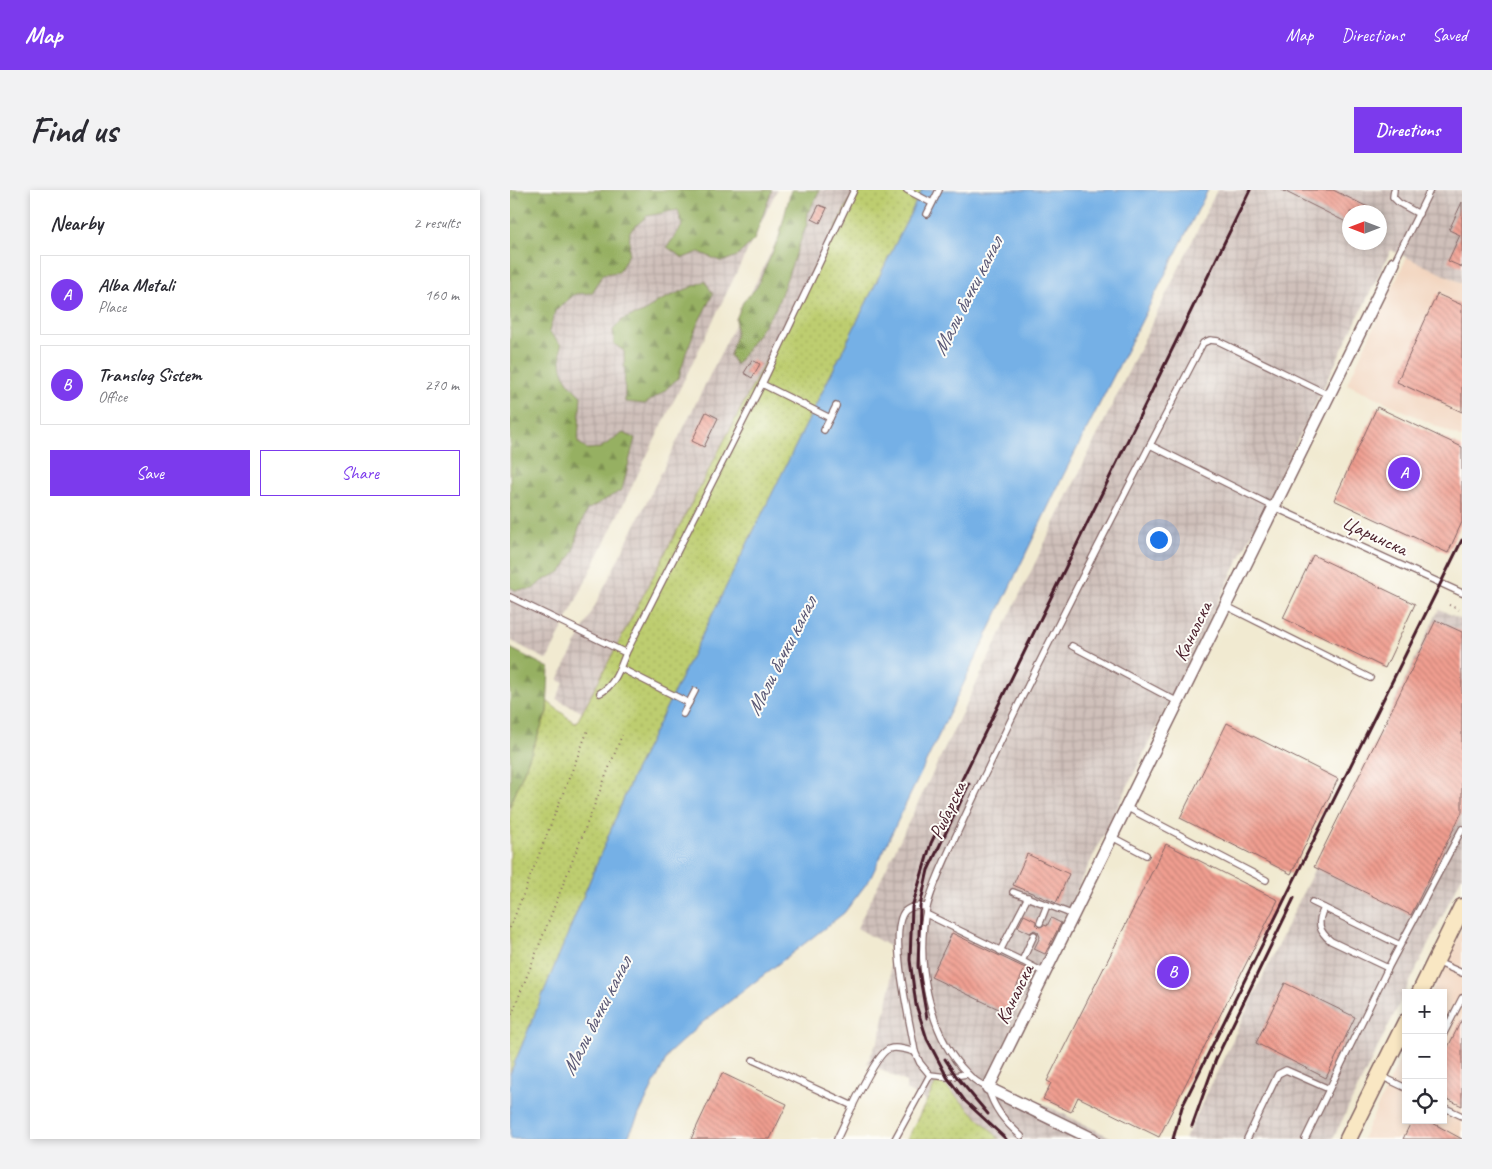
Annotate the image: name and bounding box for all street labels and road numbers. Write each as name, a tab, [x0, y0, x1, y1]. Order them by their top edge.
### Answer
street label: Царинска	[1338, 510, 1413, 562]
street label: Каналска	[1167, 596, 1218, 665]
street label: Рибарска	[923, 776, 972, 843]
street label: Каналска	[989, 959, 1040, 1028]

